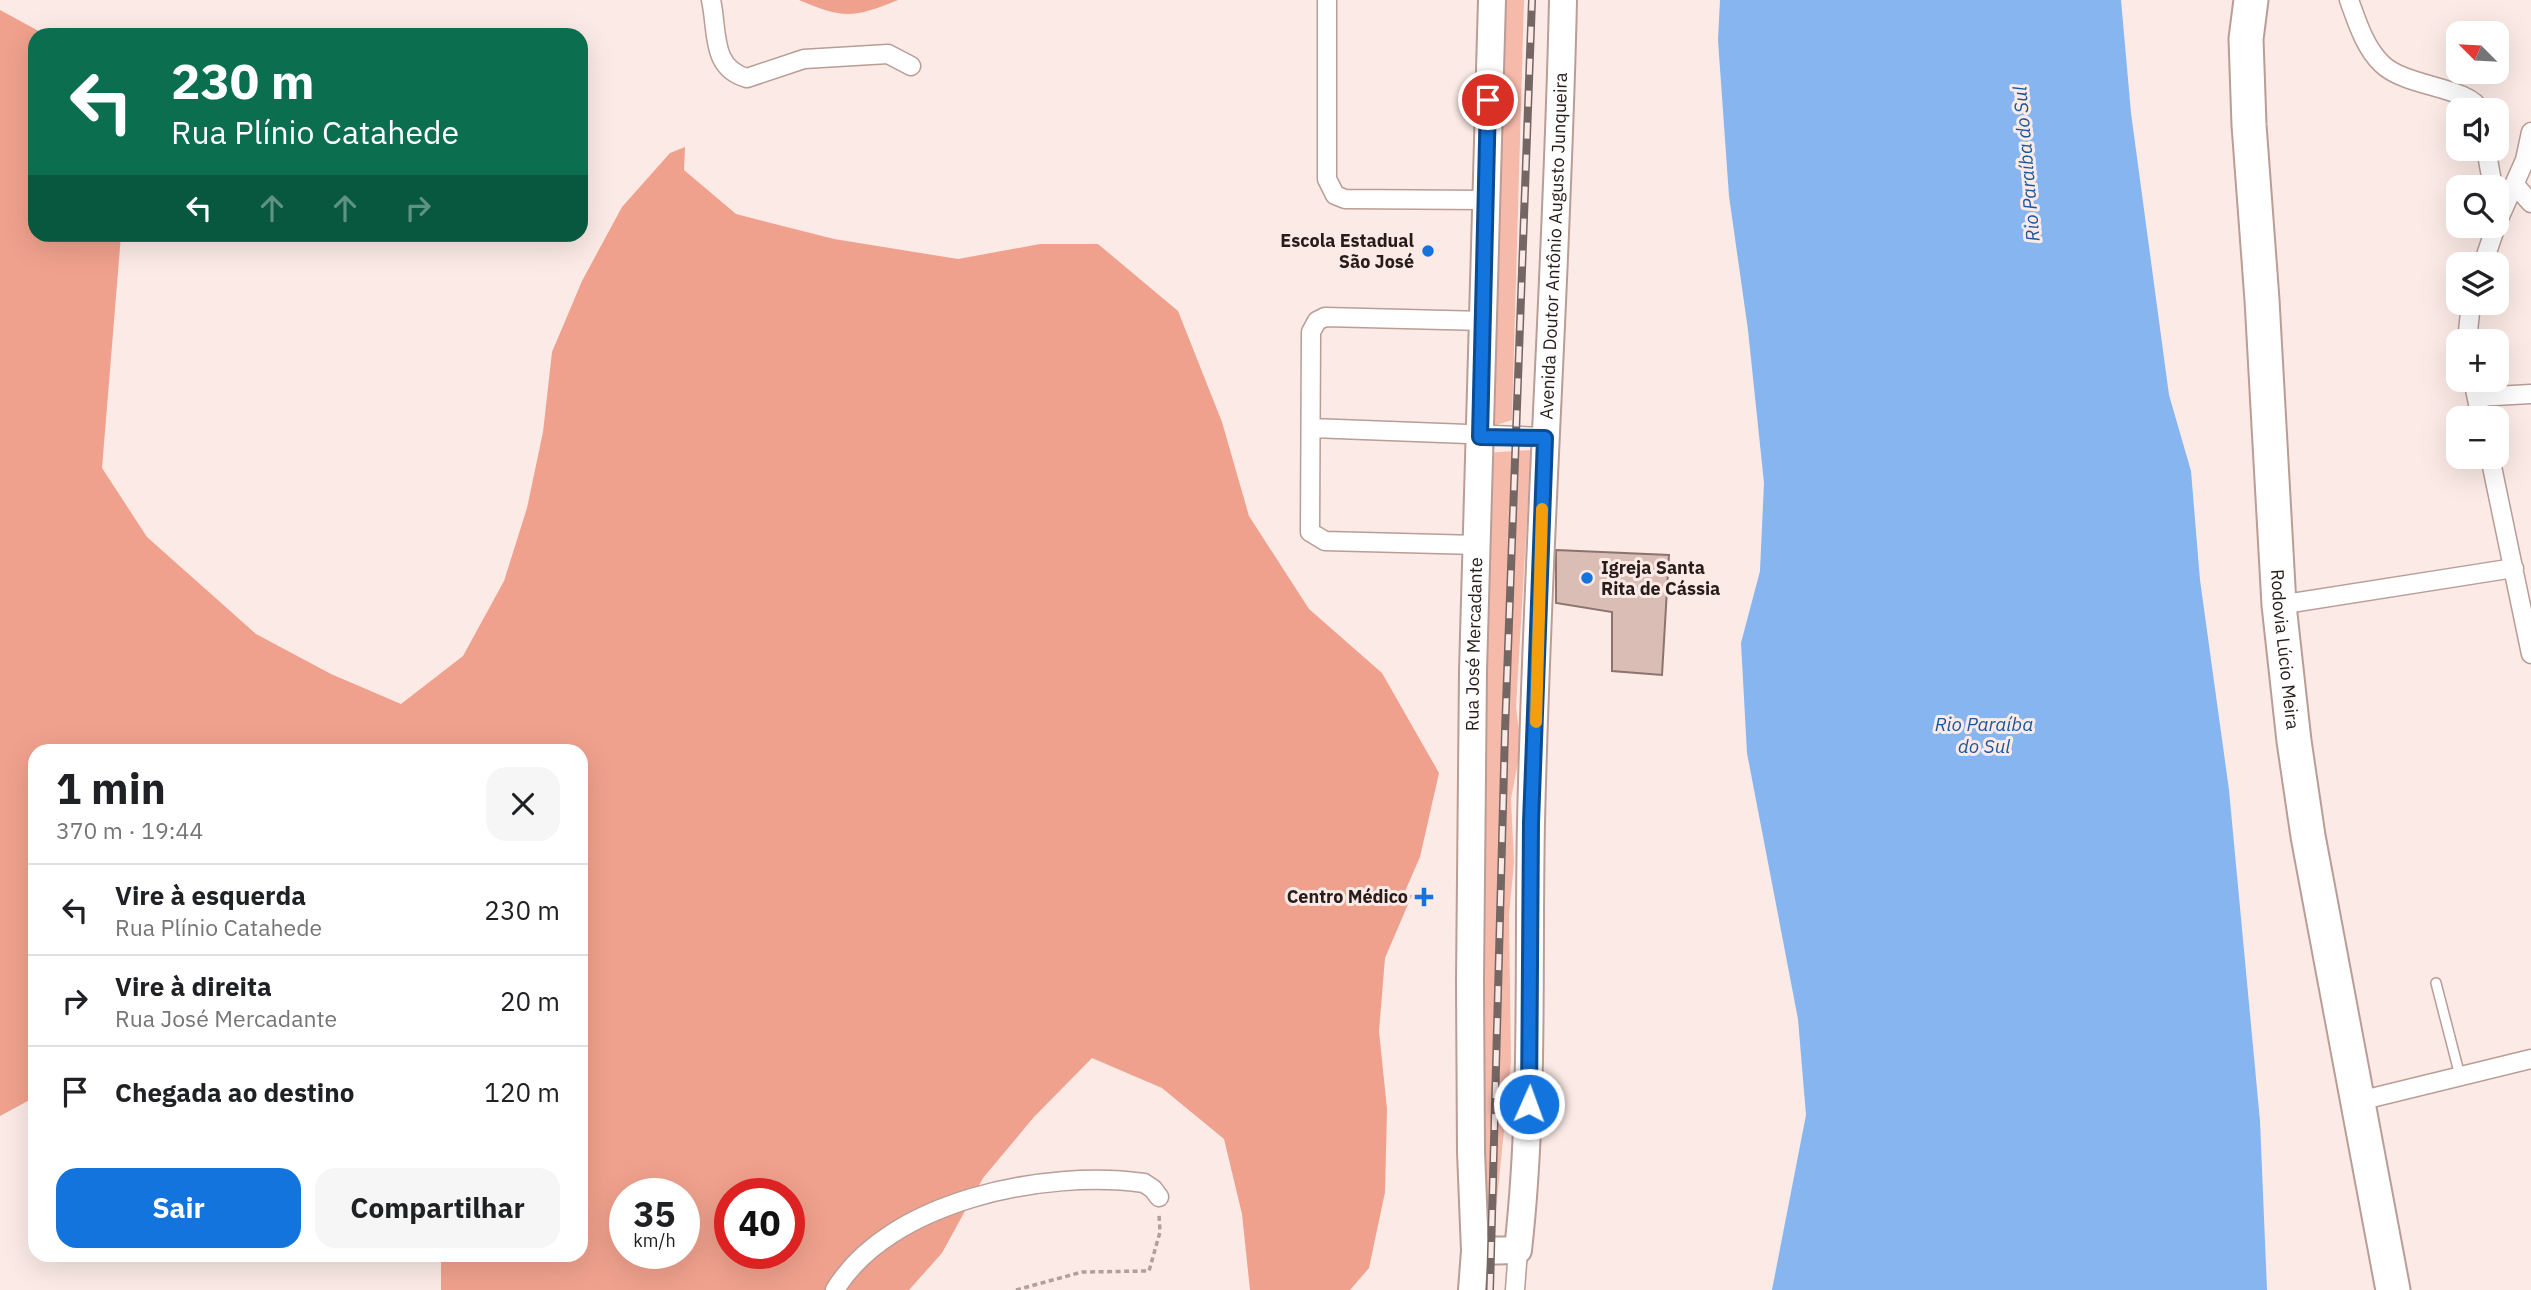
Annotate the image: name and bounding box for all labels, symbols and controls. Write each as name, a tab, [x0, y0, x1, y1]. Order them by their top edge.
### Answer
north arrow	[2446, 21, 2510, 84]
map controls	[2446, 21, 2509, 469]
text: 230 m	[171, 49, 315, 112]
icon: left	[56, 56, 147, 147]
pin	[1458, 70, 1518, 130]
street label: Avenida Doutor Antônio Augusto Junqueira	[1535, 72, 1572, 420]
icon: arrive	[1469, 81, 1507, 119]
water label: Rio Paraíba do Sul	[2007, 85, 2045, 243]
button: sound	[2446, 98, 2509, 161]
text: Rua Plínio Catahede	[171, 111, 459, 153]
button: search	[2446, 175, 2509, 238]
icon: left	[180, 189, 218, 227]
icon: ahead	[253, 189, 291, 227]
icon: ahead	[326, 189, 364, 227]
icon: right	[399, 189, 437, 227]
place label: Escola Estadual São José	[1280, 229, 1415, 273]
marker: Escola Estadual São José	[1420, 243, 1436, 259]
button: layers	[2446, 252, 2509, 315]
button: +	[2446, 329, 2509, 392]
button: −	[2446, 406, 2509, 469]
place label: Igreja Santa Rita de Cássia	[1601, 556, 1720, 600]
street label: Rua José Mercadante	[1460, 557, 1487, 731]
street label: Rodovia Lúcio Meira	[2266, 568, 2305, 731]
marker: Igreja Santa Rita de Cássia	[1579, 570, 1595, 586]
water label: Rio Paraíba do Sul	[1935, 712, 2033, 758]
text: 1 min	[56, 761, 166, 816]
button: close	[486, 767, 560, 841]
text: 370 m · 19:44	[56, 815, 203, 845]
text: Vire à esquerda	[115, 878, 306, 912]
place label: Centro Médico	[1287, 885, 1408, 908]
marker: Centro Médico	[1414, 887, 1434, 907]
icon: left	[56, 891, 94, 929]
text: 230 m	[484, 893, 560, 927]
text: Rua Plínio Catahede	[115, 912, 322, 942]
text: Vire à direita	[115, 969, 272, 1003]
icon: right	[56, 982, 94, 1020]
text: 20 m	[500, 984, 560, 1018]
text: Rua José Mercadante	[115, 1003, 337, 1033]
position arrow	[1492, 1067, 1566, 1141]
icon: arrive	[56, 1073, 94, 1111]
text: Chegada ao destino	[115, 1075, 354, 1109]
text: 120 m	[484, 1075, 560, 1109]
button: Sair	[56, 1168, 301, 1248]
button: Compartilhar	[315, 1168, 560, 1248]
speed limit sign: 40	[714, 1178, 805, 1269]
text: 35	[633, 1191, 676, 1237]
text: km/h	[633, 1229, 676, 1252]

